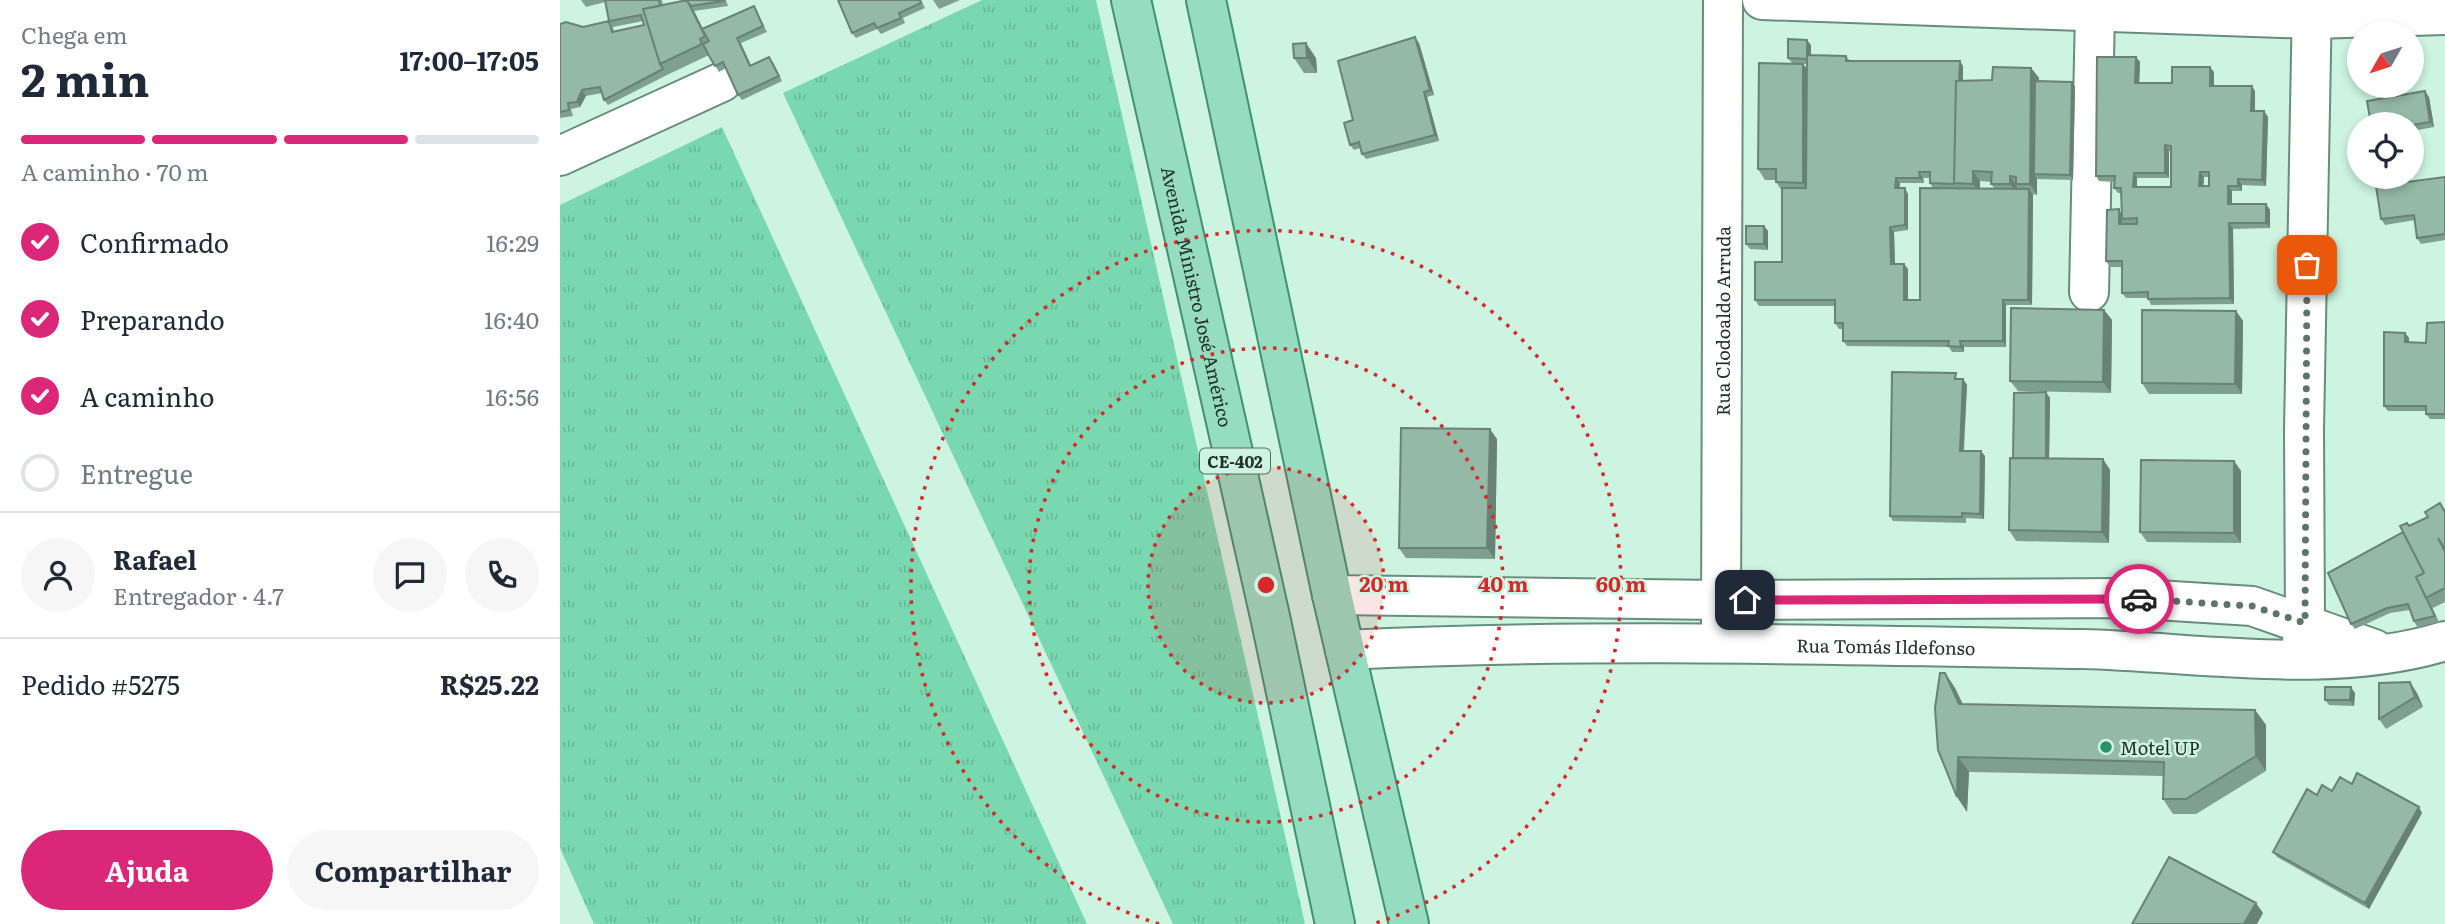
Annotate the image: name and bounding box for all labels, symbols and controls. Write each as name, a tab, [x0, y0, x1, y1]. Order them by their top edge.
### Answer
text: Chega em	[21, 17, 128, 51]
north arrow	[2347, 21, 2424, 98]
map controls	[2347, 21, 2424, 189]
text: 17:00–17:05	[399, 40, 539, 79]
text: 2 min	[21, 43, 150, 111]
button: locate	[2347, 112, 2424, 189]
text: A caminho · 70 m	[21, 154, 209, 188]
street label: Avenida Ministro José Américo	[1155, 164, 1240, 430]
text: Confirmado	[80, 222, 229, 261]
icon: check	[21, 223, 59, 261]
text: 16:29	[486, 225, 539, 259]
street label: Rua Clodoaldo Arruda	[1708, 226, 1736, 416]
pin	[2277, 235, 2337, 295]
icon: bag	[2288, 246, 2326, 284]
text: Preparando	[80, 299, 225, 338]
icon: check	[21, 300, 59, 338]
text: 16:40	[484, 302, 539, 336]
text: A caminho	[80, 376, 214, 415]
icon: check	[21, 377, 59, 415]
text: 16:56	[486, 379, 539, 413]
road number: CE-402	[1200, 448, 1270, 474]
text: Entregue	[80, 453, 193, 492]
button: person	[21, 538, 95, 612]
button: chat	[373, 538, 447, 612]
button: phone	[465, 538, 539, 612]
text: Rafael	[113, 539, 197, 578]
courier	[2104, 564, 2174, 634]
text: 20 m	[1359, 567, 1409, 598]
text: 40 m	[1478, 567, 1528, 598]
text: 60 m	[1596, 567, 1646, 598]
pin	[1715, 570, 1775, 630]
centre of rings	[1254, 573, 1278, 597]
text: Entregador · 4.7	[113, 578, 284, 612]
icon: car	[2120, 580, 2158, 618]
icon: home	[1726, 581, 1764, 619]
street label: Rua Tomás Ildefonso	[1796, 631, 1976, 661]
text: Pedido #5275	[21, 664, 180, 703]
text: R$25.22	[440, 664, 539, 703]
place label: Motel UP	[2120, 734, 2199, 761]
marker: Motel UP	[2098, 739, 2114, 755]
button: Ajuda	[21, 830, 273, 910]
button: Compartilhar	[287, 830, 539, 910]

